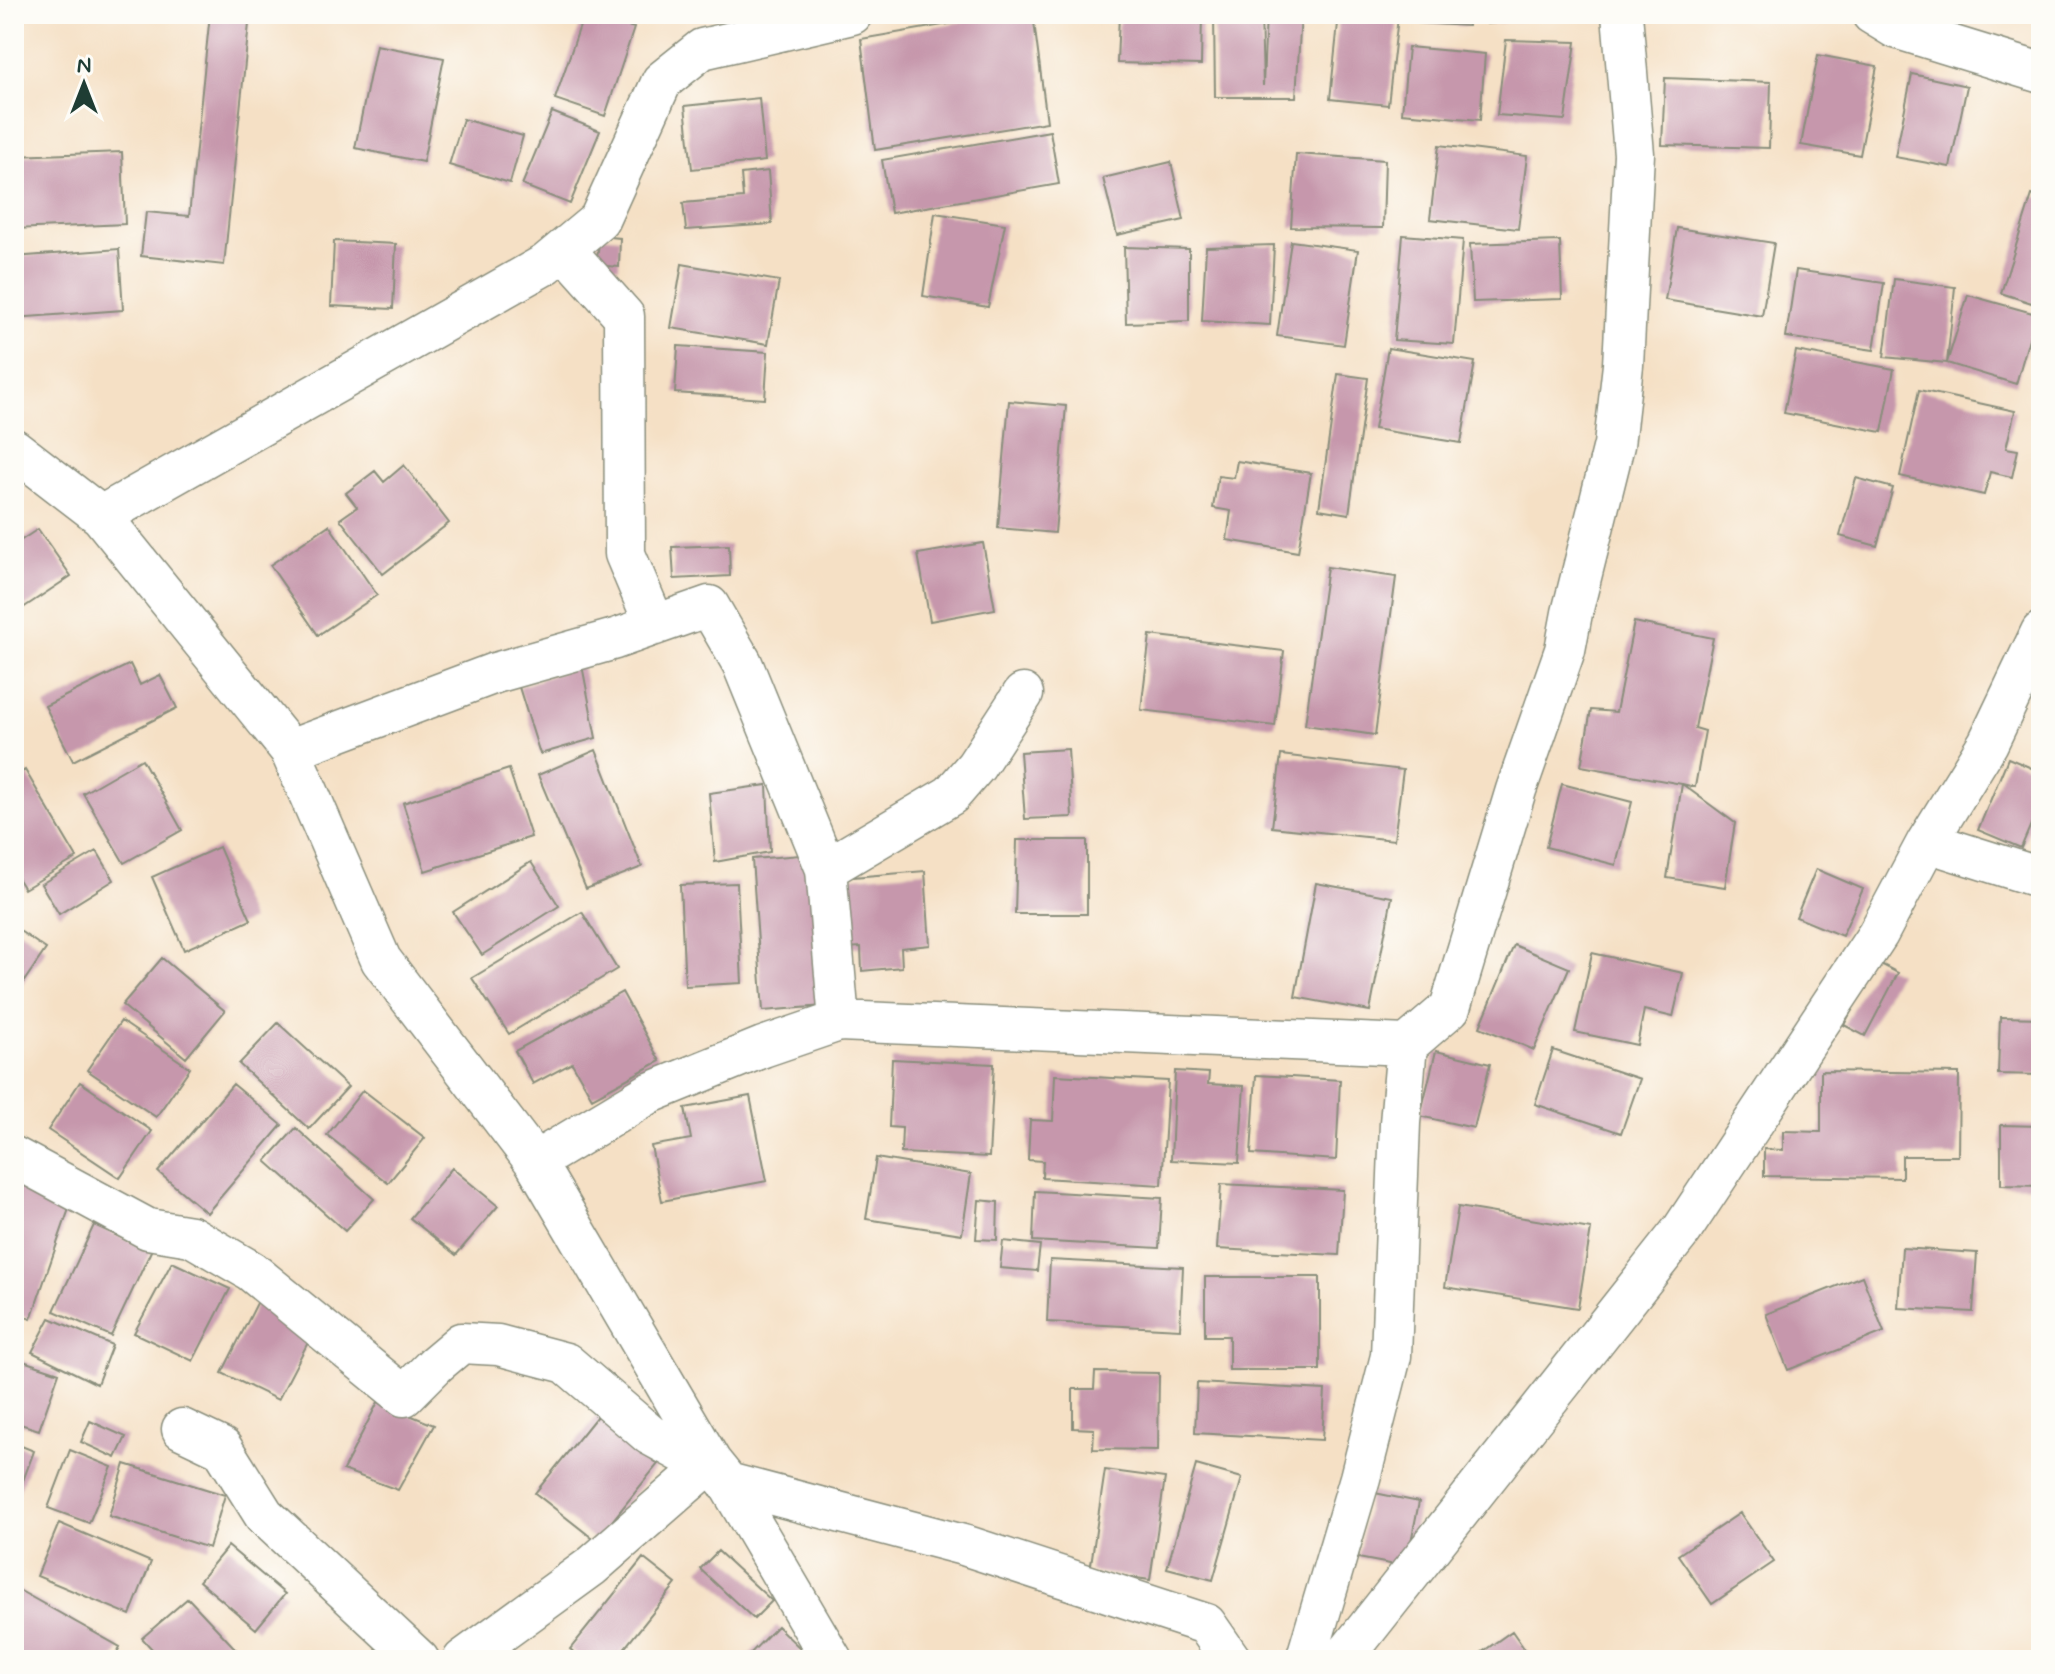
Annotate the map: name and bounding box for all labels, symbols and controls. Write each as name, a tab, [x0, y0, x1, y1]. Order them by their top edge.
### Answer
north arrow	[44, 44, 124, 124]
text: N	[77, 52, 91, 80]

